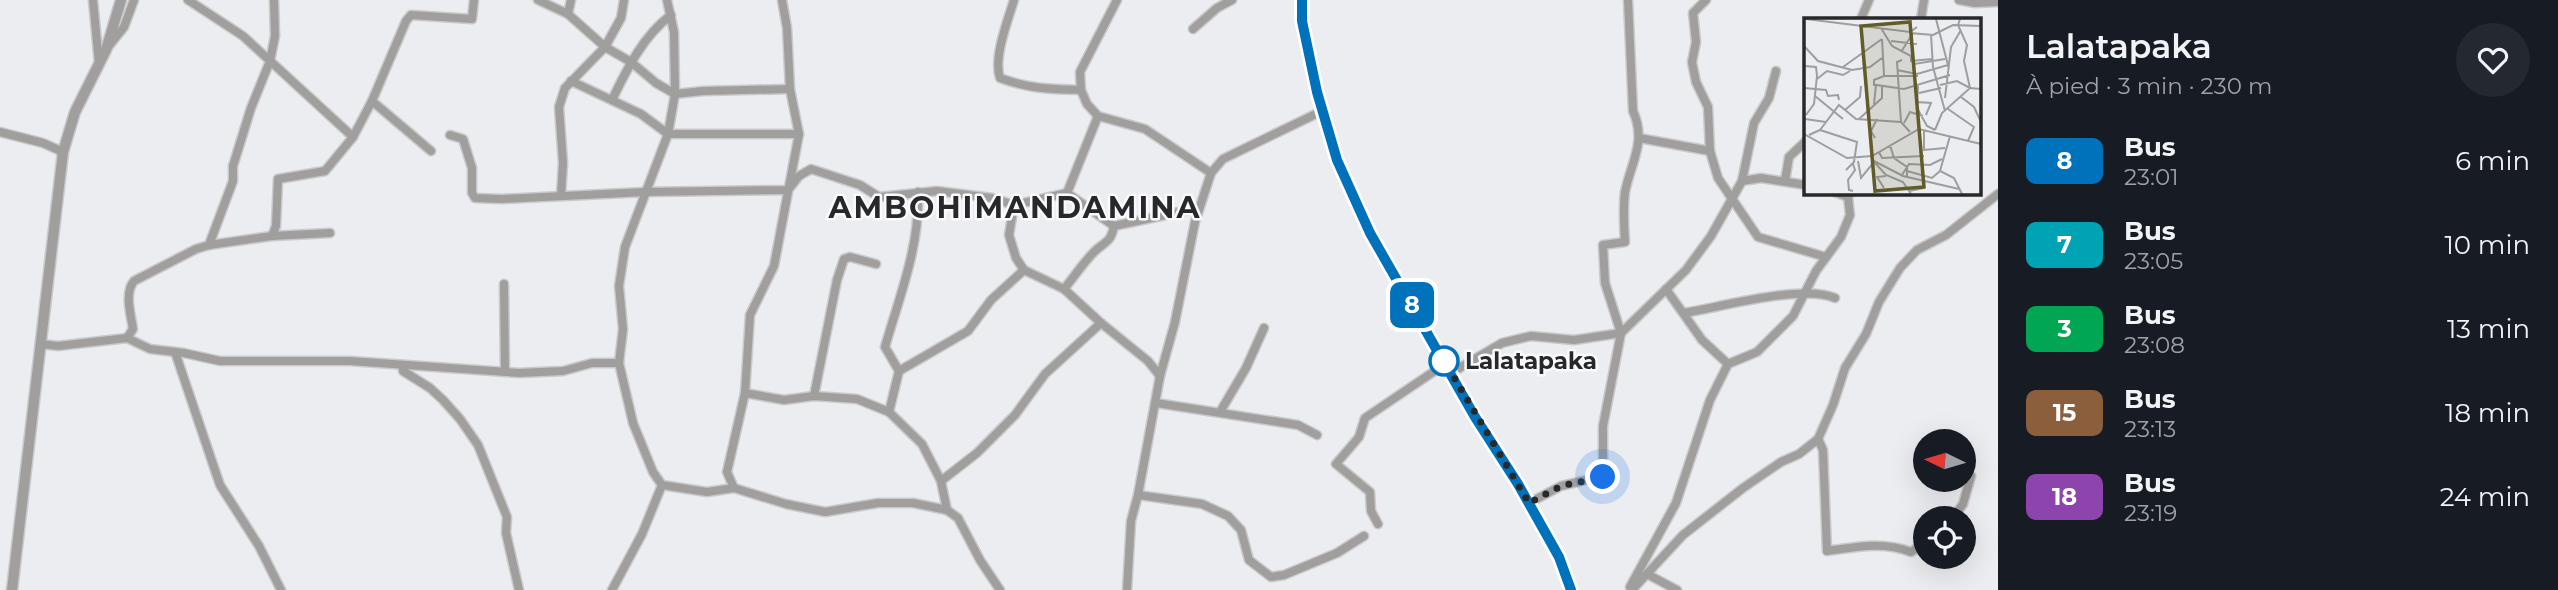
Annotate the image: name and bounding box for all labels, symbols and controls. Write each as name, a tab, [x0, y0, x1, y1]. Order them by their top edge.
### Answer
inset map	[1804, 18, 1980, 194]
button: heart	[2456, 23, 2530, 97]
text: Lalatapaka	[2026, 26, 2212, 66]
text: À pied · 3 min · 230 m	[2026, 72, 2272, 100]
text: Bus	[2124, 131, 2176, 163]
text: 6 min	[2455, 145, 2530, 177]
text: 8	[2057, 146, 2072, 175]
text: 23:01	[2124, 163, 2178, 191]
district label: AMBOHIMANDAMINA	[827, 189, 1202, 226]
text: Bus	[2124, 215, 2176, 247]
text: 10 min	[2444, 229, 2530, 261]
text: 7	[2057, 230, 2072, 259]
text: 23:05	[2124, 247, 2183, 275]
line badge: 8	[1389, 282, 1435, 328]
text: 8	[1404, 290, 1420, 319]
text: Bus	[2124, 299, 2176, 331]
text: 13 min	[2447, 313, 2530, 345]
text: 3	[2057, 314, 2072, 343]
text: 23:08	[2124, 331, 2185, 359]
marker: Lalatapaka	[1429, 346, 1459, 376]
place label: Lalatapaka	[1465, 347, 1597, 375]
text: Bus	[2124, 383, 2176, 415]
text: 18 min	[2445, 397, 2530, 429]
text: 15	[2053, 398, 2076, 427]
text: 23:13	[2124, 415, 2176, 443]
north arrow	[1913, 429, 1976, 492]
map controls	[1913, 429, 1976, 569]
your location	[1585, 459, 1620, 494]
text: Bus	[2124, 467, 2176, 499]
text: 24 min	[2440, 481, 2530, 513]
text: 18	[2052, 482, 2077, 511]
text: 23:19	[2124, 499, 2177, 527]
button: locate	[1913, 506, 1976, 569]

